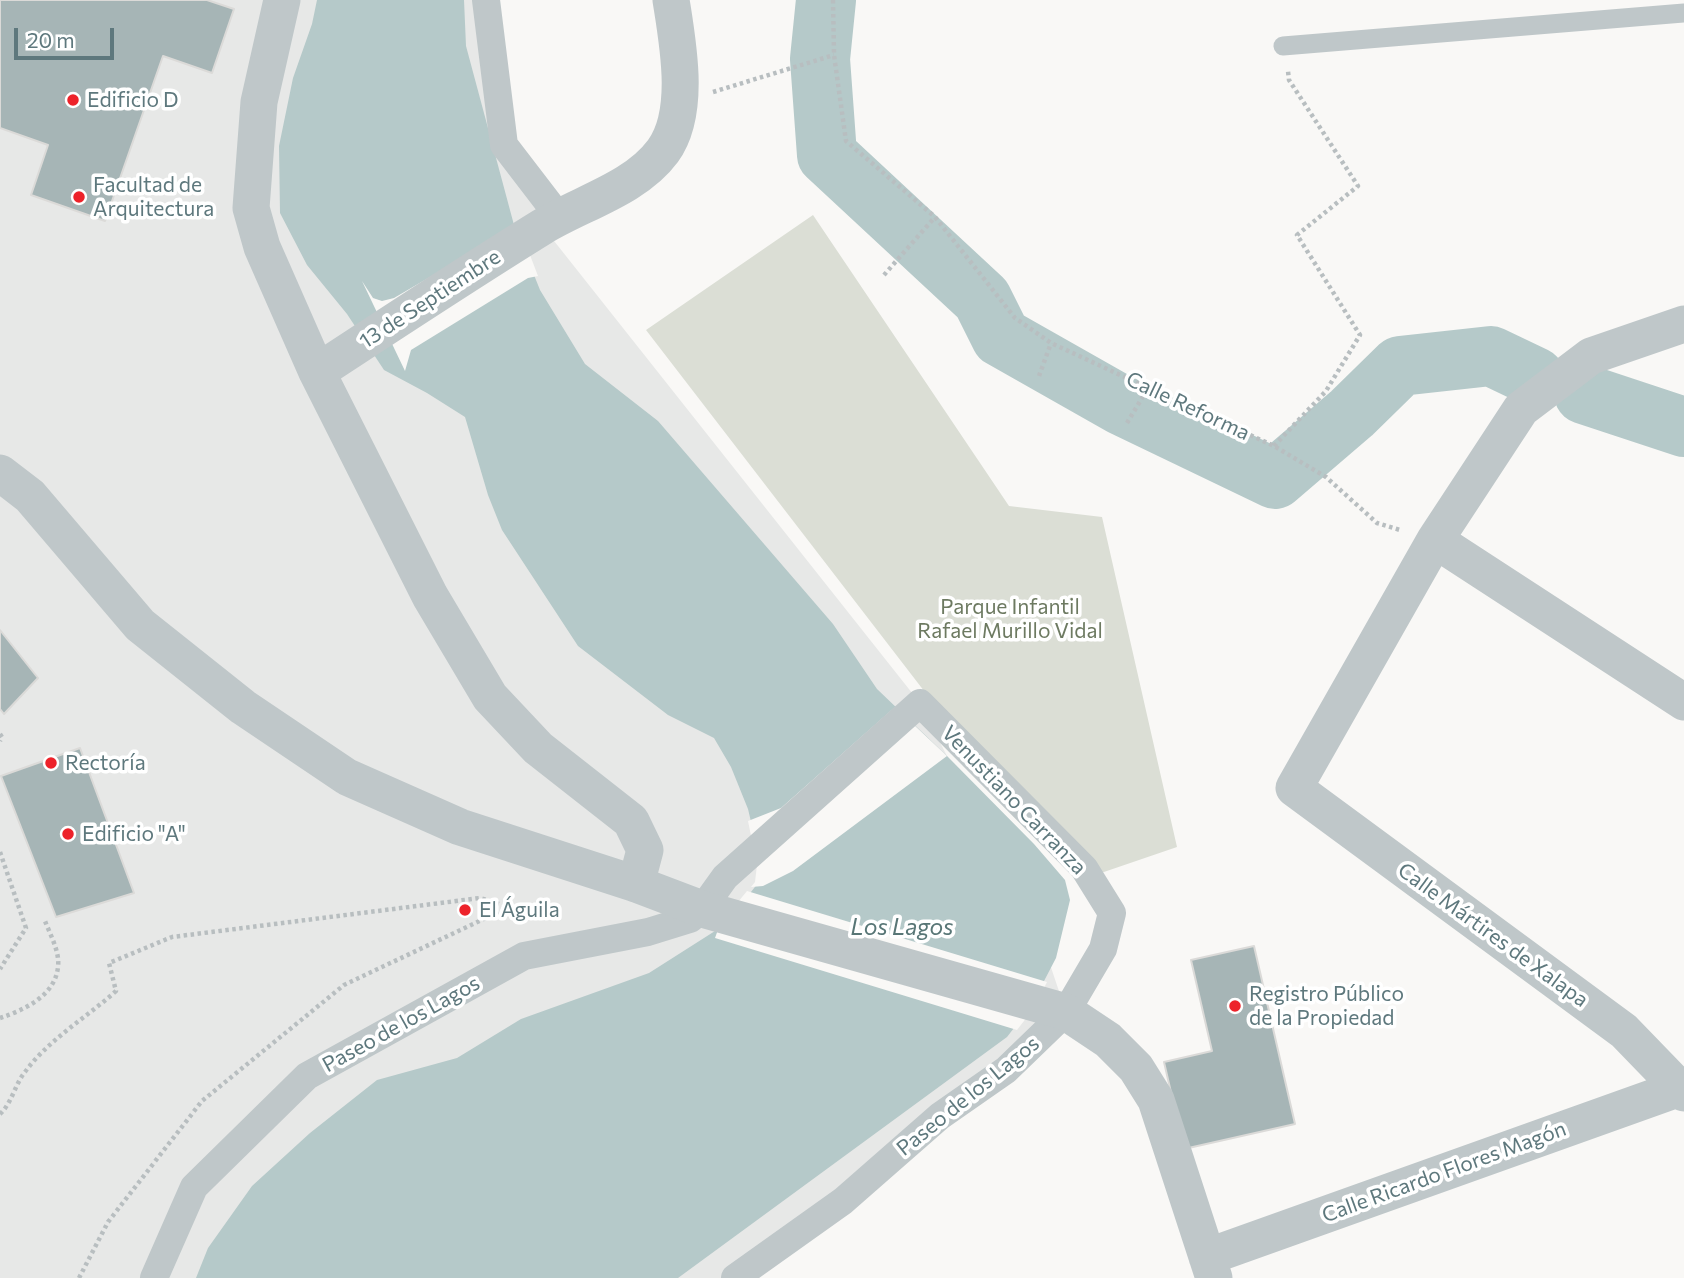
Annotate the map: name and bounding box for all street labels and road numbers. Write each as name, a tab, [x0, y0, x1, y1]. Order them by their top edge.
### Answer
street label: 13 de Septiembre	[355, 244, 505, 354]
street label: Calle Reforma	[1122, 366, 1254, 446]
street label: Venustiano Carranza	[936, 720, 1092, 880]
street label: Calle Mártires de Xalapa	[1393, 857, 1593, 1013]
street label: Paseo de los Lagos	[318, 970, 484, 1078]
street label: Paseo de los Lagos	[892, 1031, 1044, 1161]
street label: Calle Ricardo Flores Magón	[1319, 1116, 1569, 1228]

